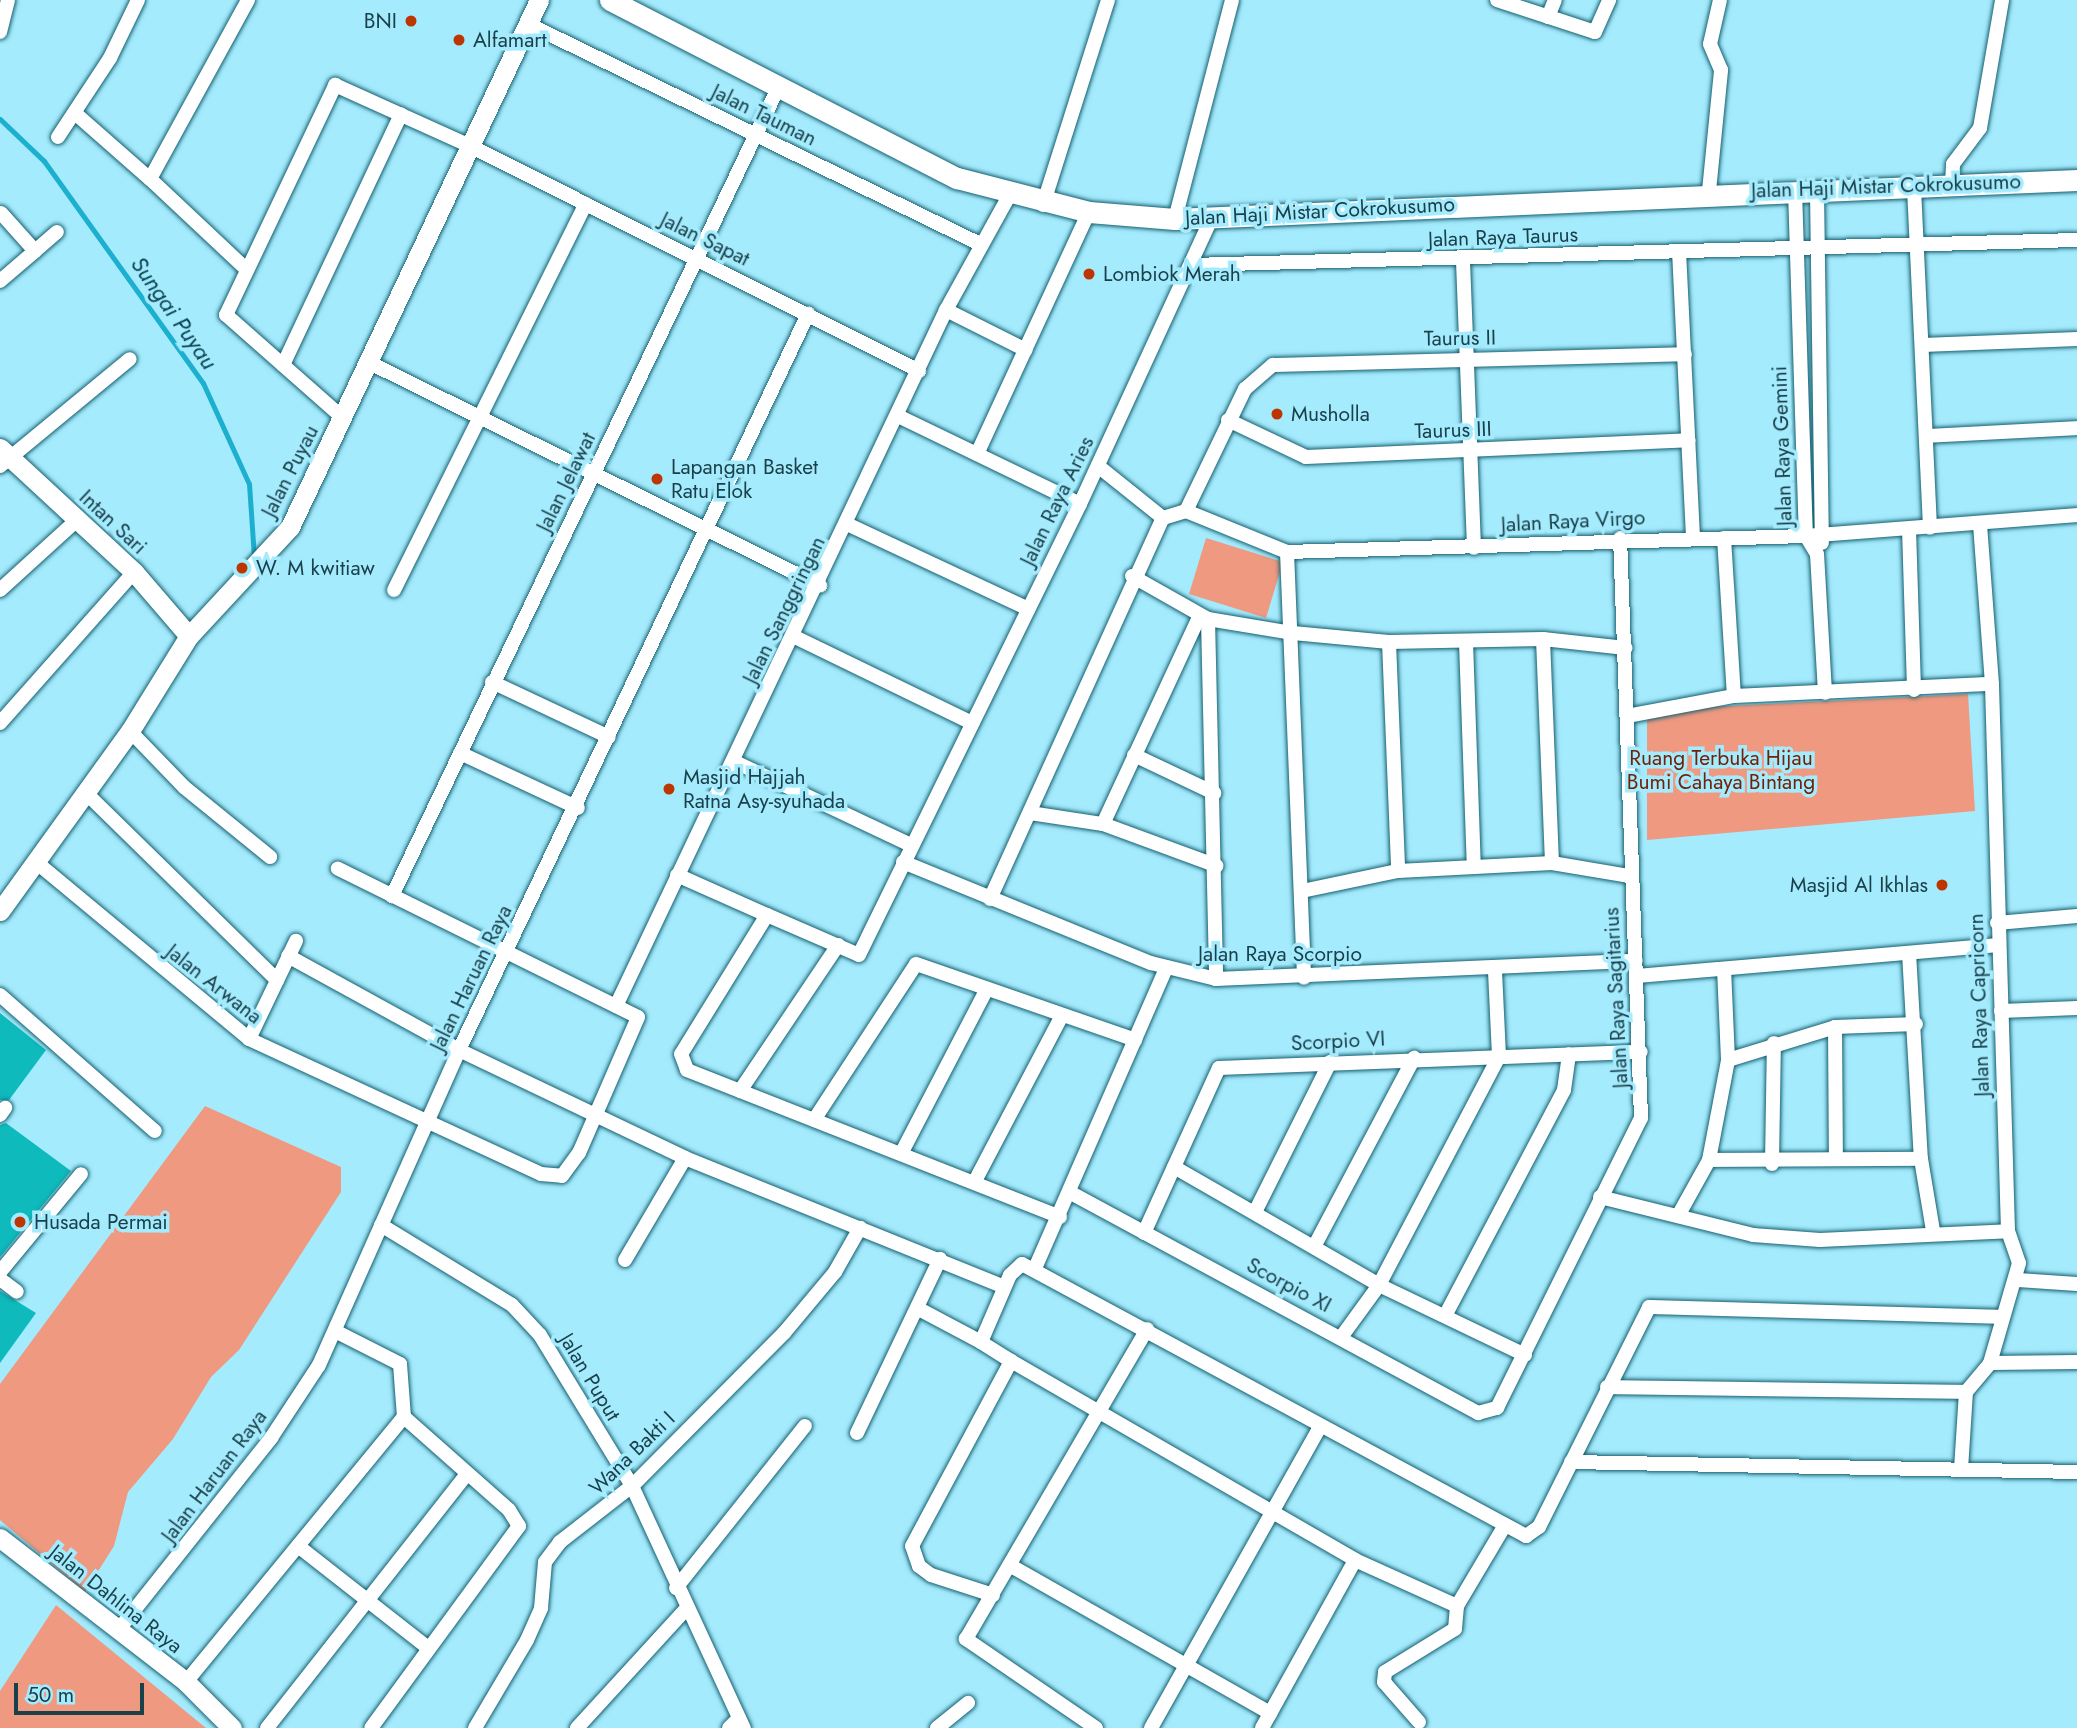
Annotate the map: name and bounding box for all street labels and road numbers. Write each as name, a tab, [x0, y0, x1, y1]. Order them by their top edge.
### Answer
street label: Jalan Tauman	[707, 79, 821, 151]
street label: Jalan Haji Mistar Cokrokusumo	[1751, 169, 2021, 203]
street label: Jalan Haji Mistar Cokrokusumo	[1185, 191, 1455, 231]
street label: Jalan Sapat	[656, 207, 754, 271]
street label: Jalan Raya Taurus	[1427, 222, 1579, 252]
street label: Taurus II	[1424, 325, 1496, 351]
street label: Jalan Raya Gemini	[1767, 366, 1797, 526]
street label: Taurus III	[1414, 416, 1492, 444]
street label: Jalan Puyau	[256, 421, 324, 521]
street label: Jalan Jelawat	[531, 428, 601, 536]
street label: Jalan Raya Aries	[1015, 432, 1099, 570]
street label: Intan Sari	[74, 485, 152, 559]
street label: Jalan Raya Virgo	[1500, 505, 1646, 537]
street label: Jalan Sanggringan	[737, 532, 831, 688]
street label: Jalan Haruan Raya	[425, 901, 517, 1055]
street label: Jalan Raya Sagitarius	[1599, 907, 1633, 1089]
street label: Jalan Raya Capricorn	[1963, 913, 1995, 1097]
street label: Jalan Arwana	[161, 939, 267, 1029]
street label: Jalan Raya Scorpio	[1198, 941, 1362, 967]
street label: Scorpio VI	[1290, 1026, 1386, 1056]
street label: Scorpio XI	[1242, 1252, 1336, 1318]
street label: Jalan Puput	[554, 1329, 626, 1425]
street label: Jalan Haruan Raya	[156, 1405, 272, 1547]
street label: Wana Bakti I	[584, 1406, 680, 1500]
street label: Jalan Dahlina Raya	[45, 1539, 187, 1659]

